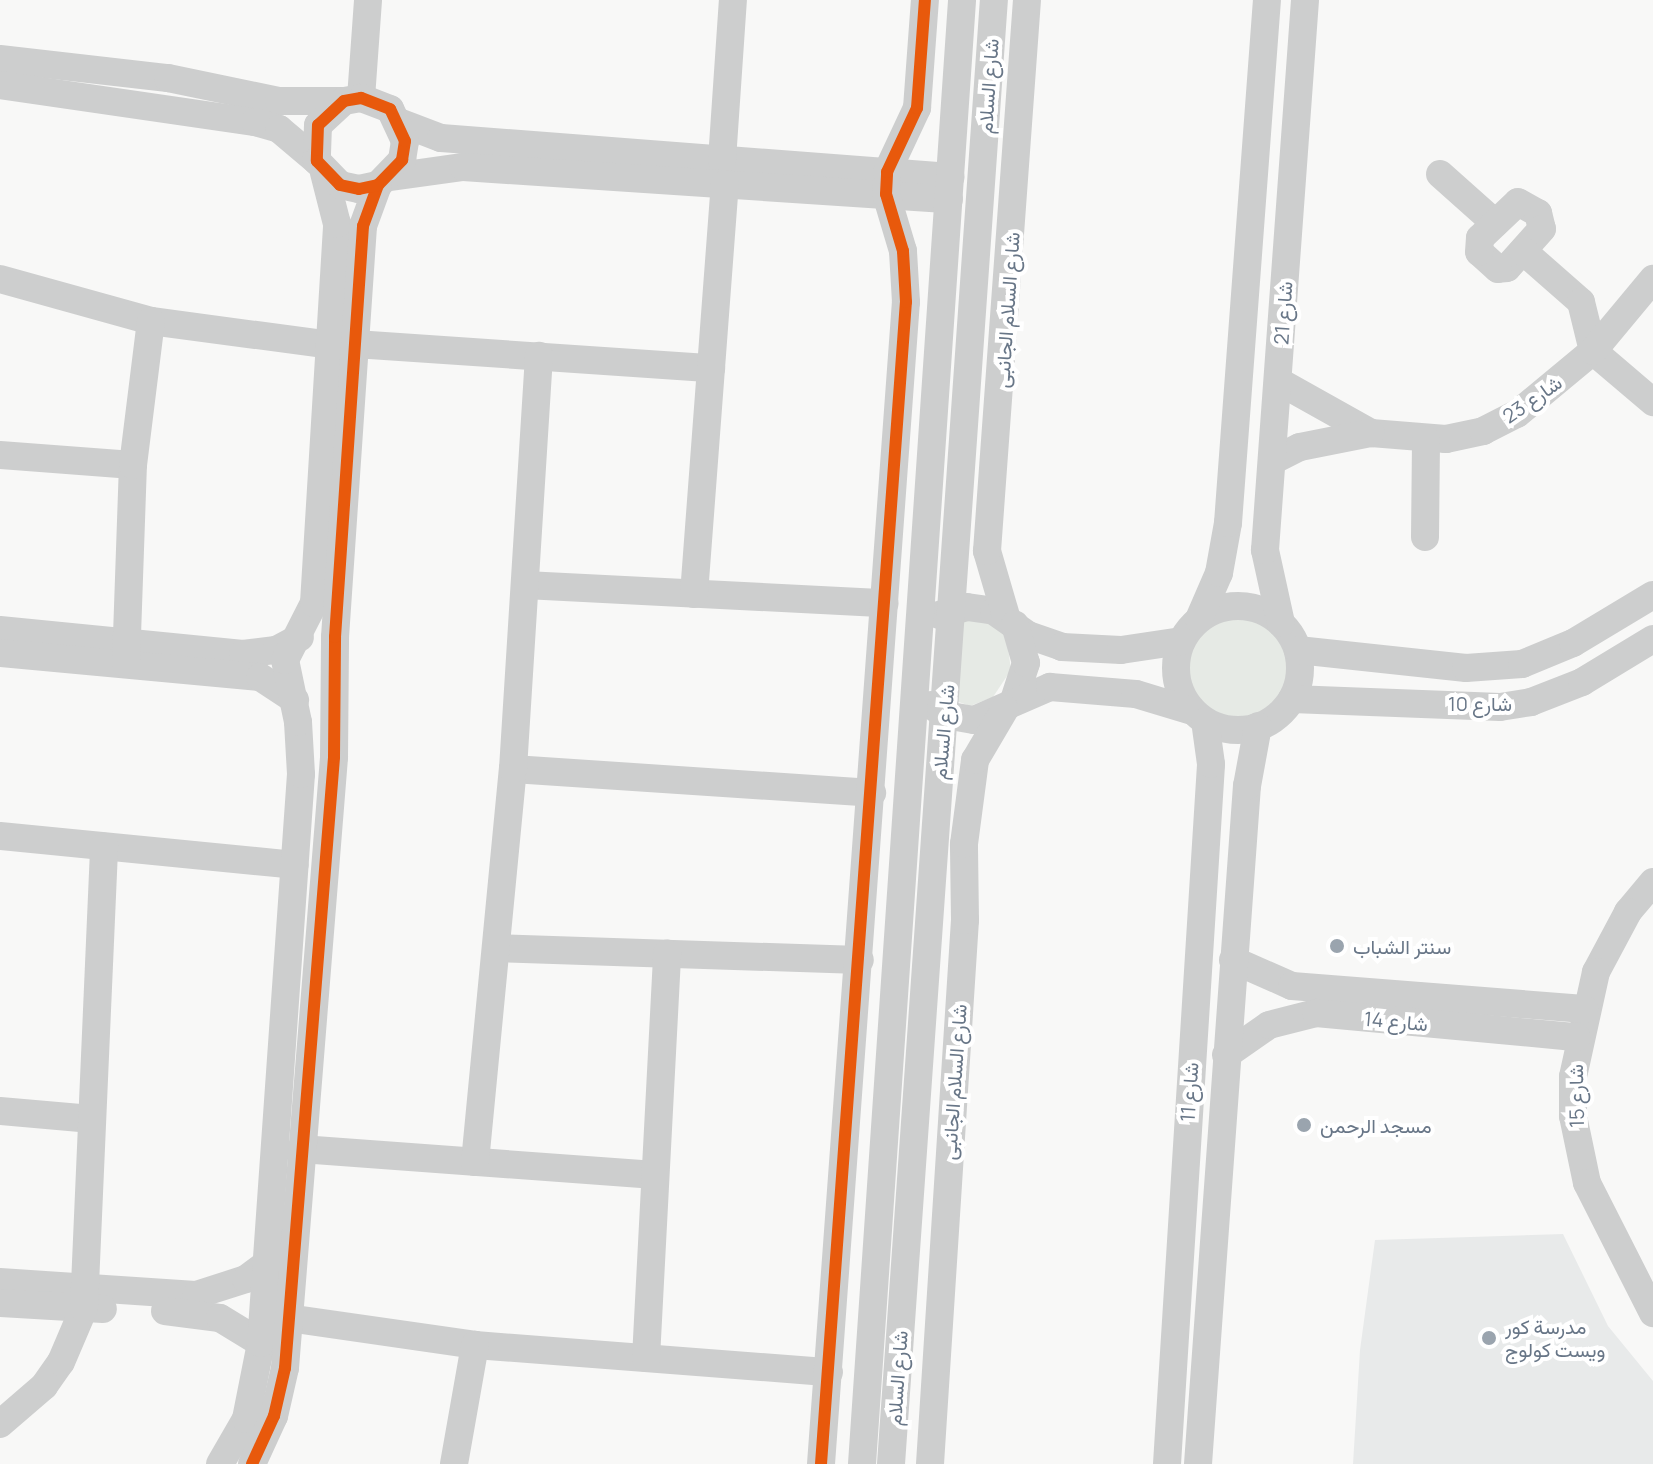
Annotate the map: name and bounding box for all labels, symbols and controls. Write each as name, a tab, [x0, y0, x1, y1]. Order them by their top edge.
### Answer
street label: شارع السلام	[973, 38, 1003, 134]
street label: شارع السلام الجانبى	[990, 231, 1024, 389]
street label: شارع 21	[1269, 281, 1297, 345]
street label: شارع 23	[1498, 370, 1566, 428]
street label: شارع السلام	[927, 683, 959, 781]
street label: شارع 10	[1448, 691, 1512, 715]
place label: سنتر الشباب	[1353, 934, 1451, 958]
marker: سنتر الشباب	[1328, 937, 1346, 955]
street label: شارع السلام الجانبى	[937, 1003, 971, 1161]
street label: شارع 14	[1363, 1006, 1429, 1036]
street label: شارع 11	[1175, 1061, 1203, 1123]
street label: شارع 15	[1563, 1064, 1589, 1128]
place label: مسجد الرحمن	[1320, 1113, 1432, 1137]
marker: مسجد الرحمن	[1295, 1116, 1313, 1134]
place label: مدرسة كور ويست كولوج	[1505, 1314, 1605, 1361]
marker: مدرسة كور ويست كولوج	[1480, 1329, 1498, 1347]
street label: شارع السلام	[882, 1330, 912, 1426]

